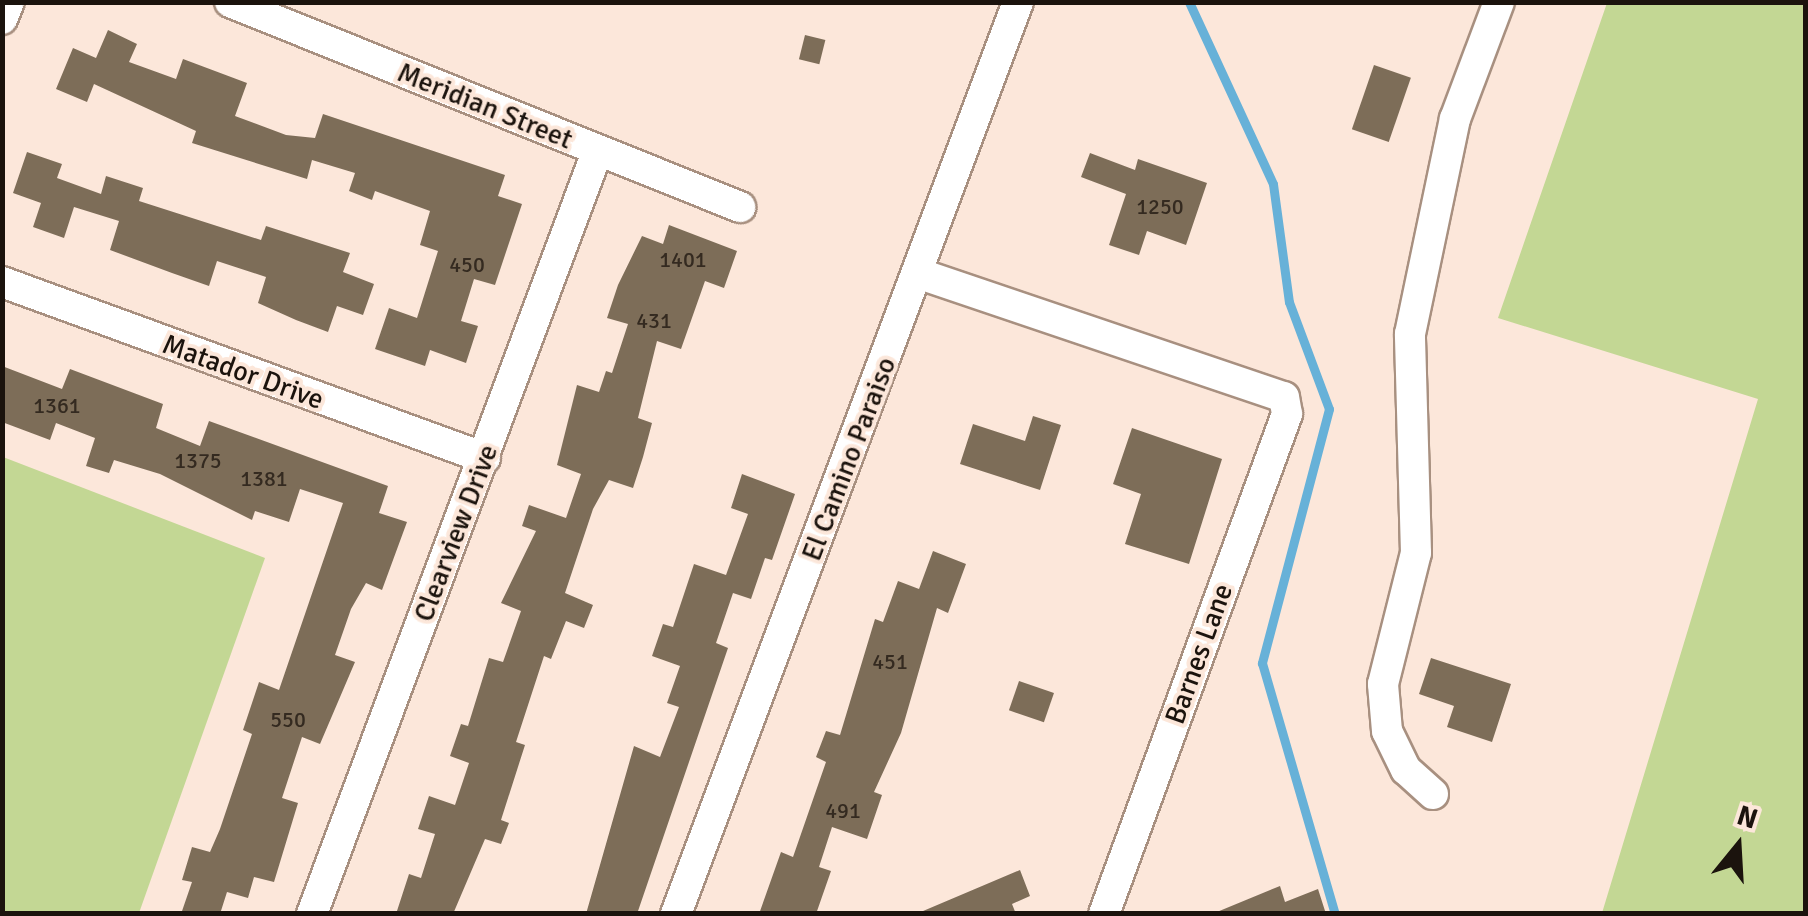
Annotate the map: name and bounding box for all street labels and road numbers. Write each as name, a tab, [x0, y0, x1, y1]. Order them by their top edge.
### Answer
street label: Meridian Street	[393, 56, 577, 156]
street label: Matador Drive	[158, 327, 328, 417]
street label: El Camino Paraiso	[795, 353, 903, 565]
street label: Clearview Drive	[407, 440, 505, 626]
street label: Barnes Lane	[1158, 579, 1240, 729]

